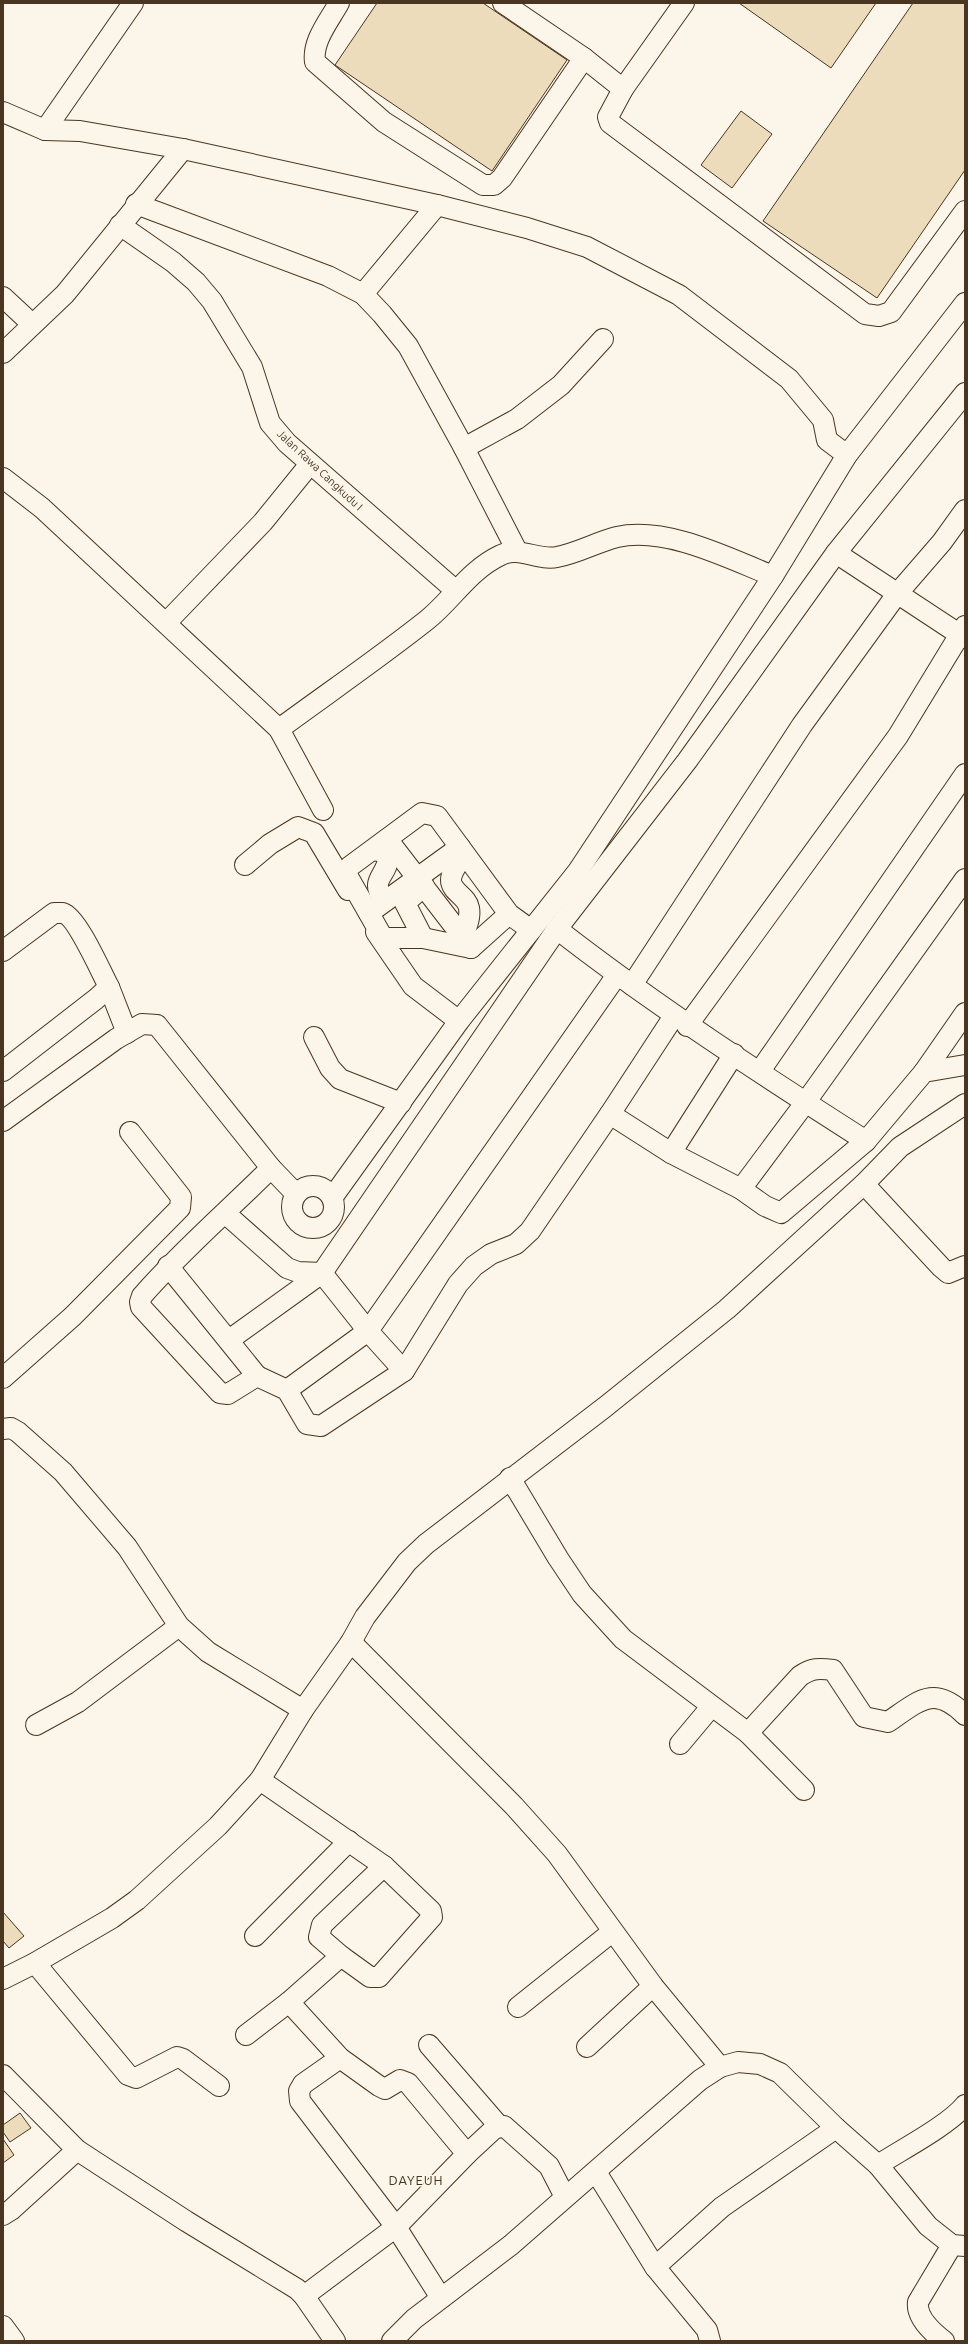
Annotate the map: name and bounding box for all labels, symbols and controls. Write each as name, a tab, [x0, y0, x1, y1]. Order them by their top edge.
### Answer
street label: Jalan Rawa Cangkudu I	[275, 427, 365, 513]
district label: DAYEUH	[388, 2173, 444, 2187]

